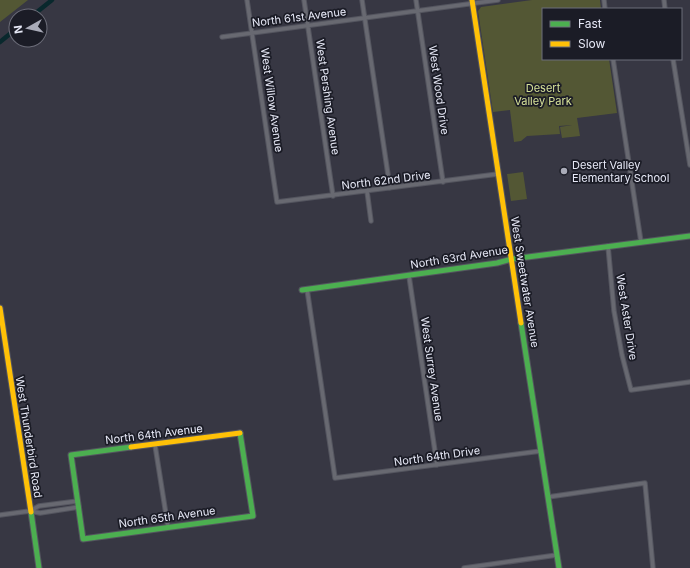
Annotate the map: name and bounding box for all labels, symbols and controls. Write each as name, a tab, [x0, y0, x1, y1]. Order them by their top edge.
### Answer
street label: North 61st Avenue	[251, 4, 347, 30]
north arrow	[8, 8, 48, 48]
legend	[542, 8, 682, 60]
text: Fast	[578, 16, 602, 31]
text: N	[11, 24, 26, 35]
text: Slow	[578, 36, 606, 51]
street label: West Pershing Avenue	[313, 38, 343, 156]
street label: West Wood Drive	[426, 45, 452, 135]
street label: West Willow Avenue	[258, 47, 286, 153]
park label: Desert Valley Park	[514, 81, 572, 108]
place label: Desert Valley Elementary School	[572, 158, 669, 185]
marker: Desert Valley Elementary School	[559, 166, 569, 176]
street label: North 62nd Drive	[341, 168, 431, 192]
street label: West Sweetwater Avenue	[508, 215, 542, 349]
street label: North 63rd Avenue	[409, 242, 509, 272]
street label: West Aster Drive	[613, 273, 641, 361]
street label: West Surrey Avenue	[418, 316, 446, 422]
street label: West Thunderbird Road	[12, 375, 46, 499]
street label: North 64th Avenue	[104, 421, 204, 447]
street label: North 64th Drive	[393, 443, 481, 469]
street label: North 65th Avenue	[118, 503, 216, 531]

